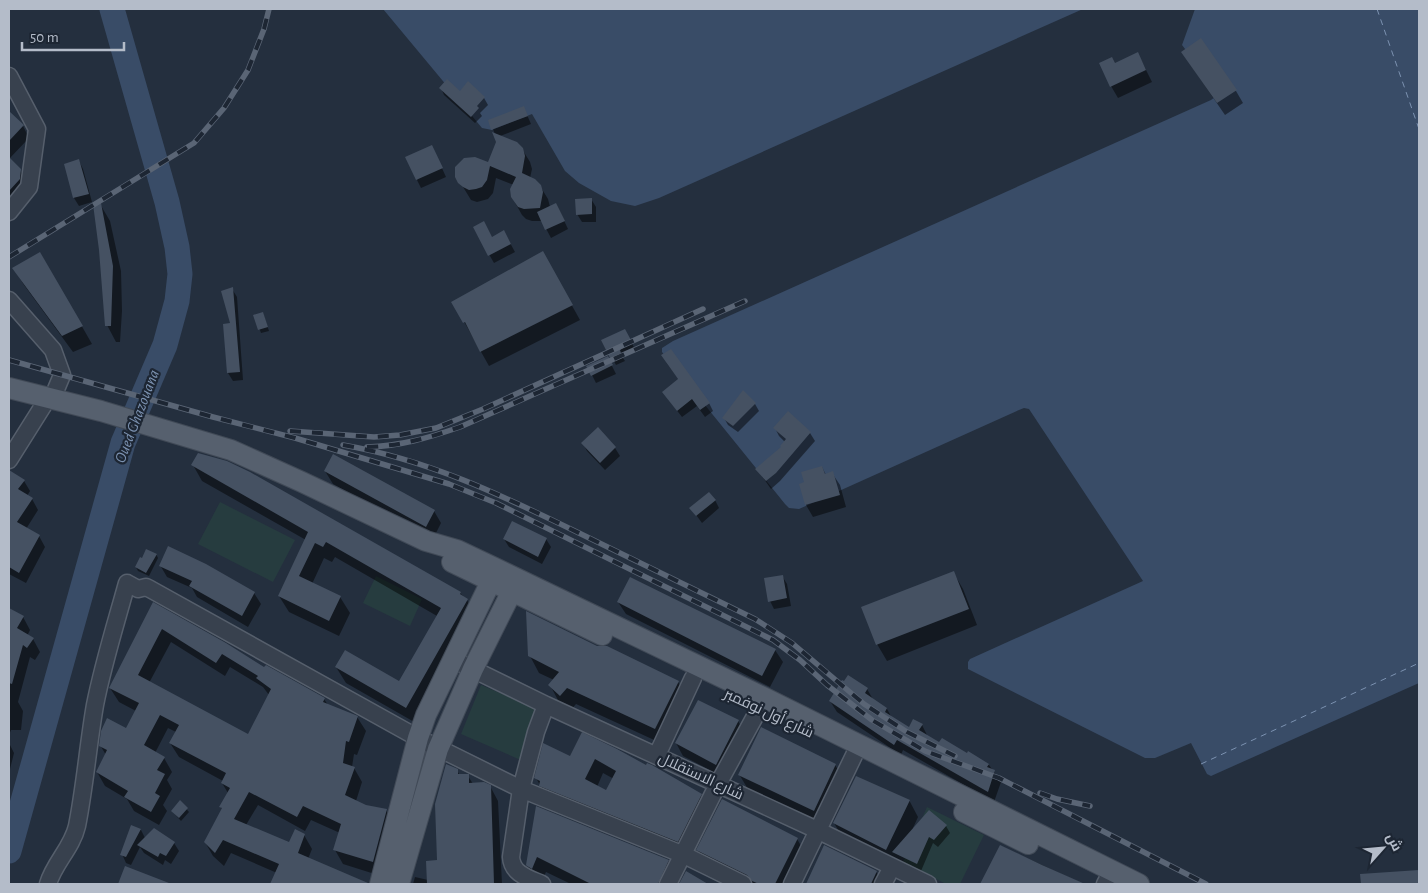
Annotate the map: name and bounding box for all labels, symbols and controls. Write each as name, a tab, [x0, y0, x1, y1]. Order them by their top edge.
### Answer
scale bar	[22, 20, 125, 52]
text: 50 m	[30, 30, 59, 45]
water label: Oued Ghazouana	[112, 368, 162, 465]
street label: شارع أول نوفمبر	[719, 683, 817, 743]
street label: شارع الاستقلال	[655, 749, 746, 805]
north arrow	[1358, 823, 1408, 873]
text: ش	[1382, 830, 1406, 854]

